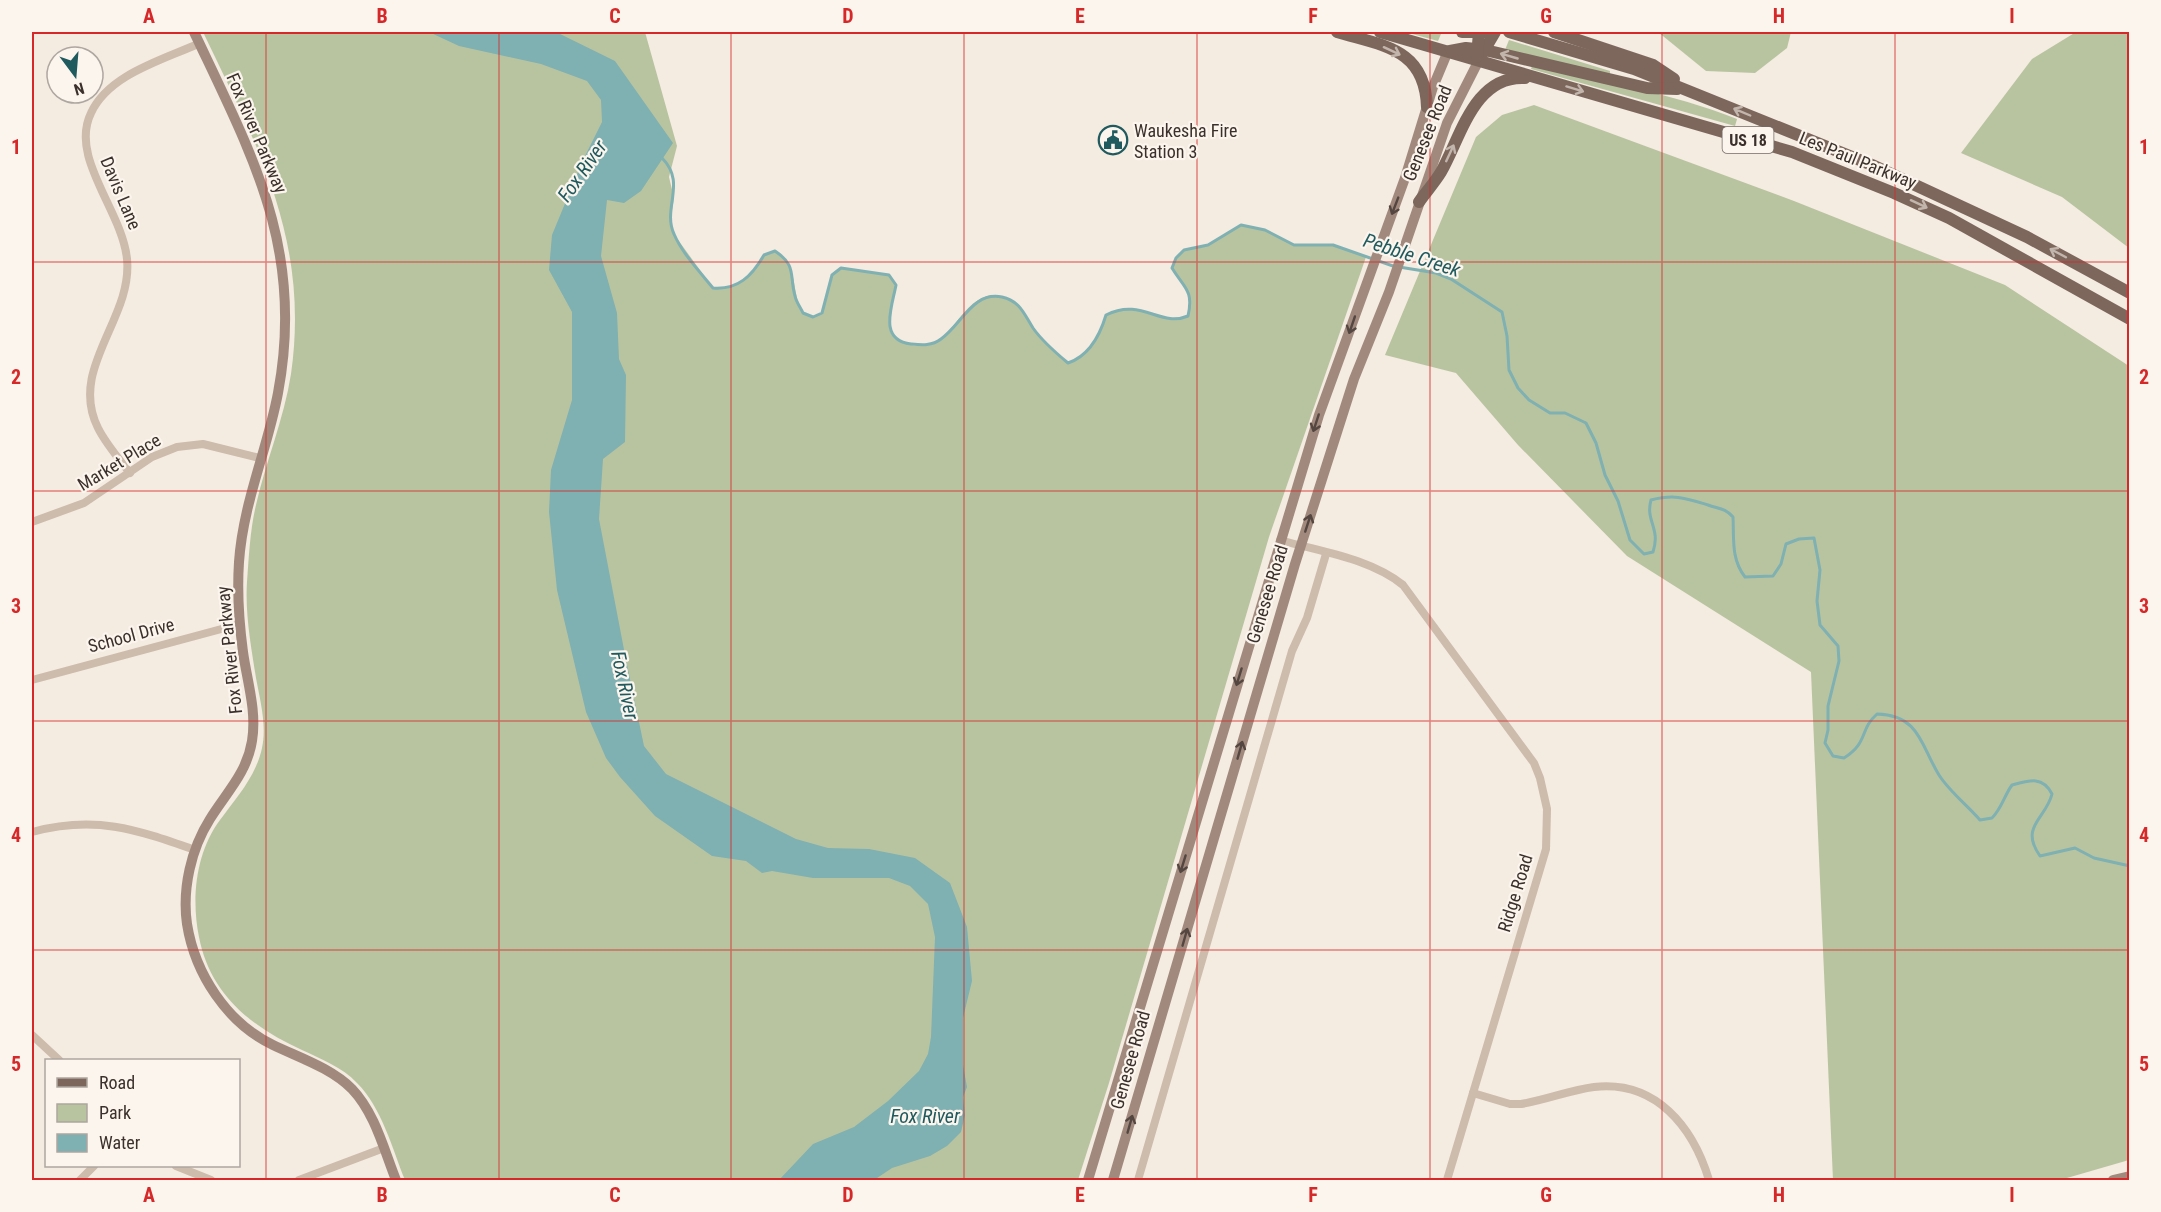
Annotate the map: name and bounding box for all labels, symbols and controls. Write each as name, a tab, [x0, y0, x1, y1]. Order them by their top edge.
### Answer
text: A	[143, 4, 155, 28]
text: B	[376, 4, 388, 28]
text: C	[609, 4, 621, 28]
text: D	[842, 4, 854, 28]
text: E	[1075, 4, 1085, 28]
text: F	[1308, 4, 1318, 28]
text: G	[1540, 4, 1552, 28]
text: H	[1773, 4, 1785, 28]
text: I	[2009, 4, 2015, 28]
north arrow	[45, 45, 105, 105]
one-way arrow	[1382, 45, 1400, 57]
one-way arrow	[1500, 50, 1519, 61]
street label: Fox River Parkway	[222, 70, 292, 197]
text: N	[72, 78, 86, 99]
street label: Genesee Road	[1398, 82, 1456, 184]
one-way arrow	[1565, 84, 1584, 95]
one-way arrow	[1734, 106, 1752, 117]
place label: Waukesha Fire Station 3	[1134, 120, 1237, 162]
public building icon: Waukesha Fire Station 3	[1097, 124, 1129, 156]
road number: US 18	[1722, 127, 1774, 153]
street label: Les Paul Parkway	[1796, 127, 1920, 193]
text: 1	[11, 135, 21, 159]
water label: Fox River	[552, 135, 612, 206]
text: 1	[2139, 135, 2149, 159]
one-way arrow	[1444, 144, 1456, 162]
street label: Davis Lane	[96, 153, 146, 233]
one-way arrow	[1388, 196, 1399, 214]
one-way arrow	[1909, 199, 1927, 210]
water label: Pebble Creek	[1360, 228, 1465, 282]
one-way arrow	[2050, 247, 2067, 259]
one-way arrow	[1346, 315, 1357, 334]
text: 2	[11, 365, 21, 389]
text: 2	[2139, 365, 2149, 389]
one-way arrow	[1310, 413, 1321, 432]
street label: Market Place	[74, 429, 164, 495]
one-way arrow	[1303, 514, 1314, 533]
street label: Genesee Road	[1242, 542, 1292, 646]
street label: Fox River Parkway	[212, 585, 246, 715]
text: 3	[11, 594, 21, 618]
text: 3	[2139, 594, 2149, 618]
street label: School Drive	[85, 613, 177, 657]
water label: Fox River	[606, 648, 644, 723]
one-way arrow	[1233, 667, 1244, 686]
one-way arrow	[1235, 741, 1246, 760]
text: 4	[11, 823, 21, 847]
text: 4	[2139, 823, 2149, 847]
street label: Ridge Road	[1493, 852, 1537, 934]
one-way arrow	[1177, 854, 1188, 873]
one-way arrow	[1180, 928, 1191, 947]
street label: Genesee Road	[1106, 1008, 1154, 1112]
text: 5	[11, 1052, 21, 1076]
text: 5	[2139, 1052, 2149, 1076]
legend	[45, 1059, 240, 1167]
text: Road	[99, 1072, 135, 1093]
text: Park	[99, 1102, 131, 1123]
water label: Fox River	[890, 1104, 961, 1128]
one-way arrow	[1125, 1115, 1136, 1134]
text: Water	[99, 1132, 141, 1153]
text: A	[143, 1183, 155, 1207]
text: B	[376, 1183, 388, 1207]
text: C	[609, 1183, 621, 1207]
text: D	[842, 1183, 854, 1207]
text: E	[1075, 1183, 1085, 1207]
text: F	[1308, 1183, 1318, 1207]
text: G	[1540, 1183, 1552, 1207]
text: H	[1773, 1183, 1785, 1207]
text: I	[2009, 1183, 2015, 1207]

